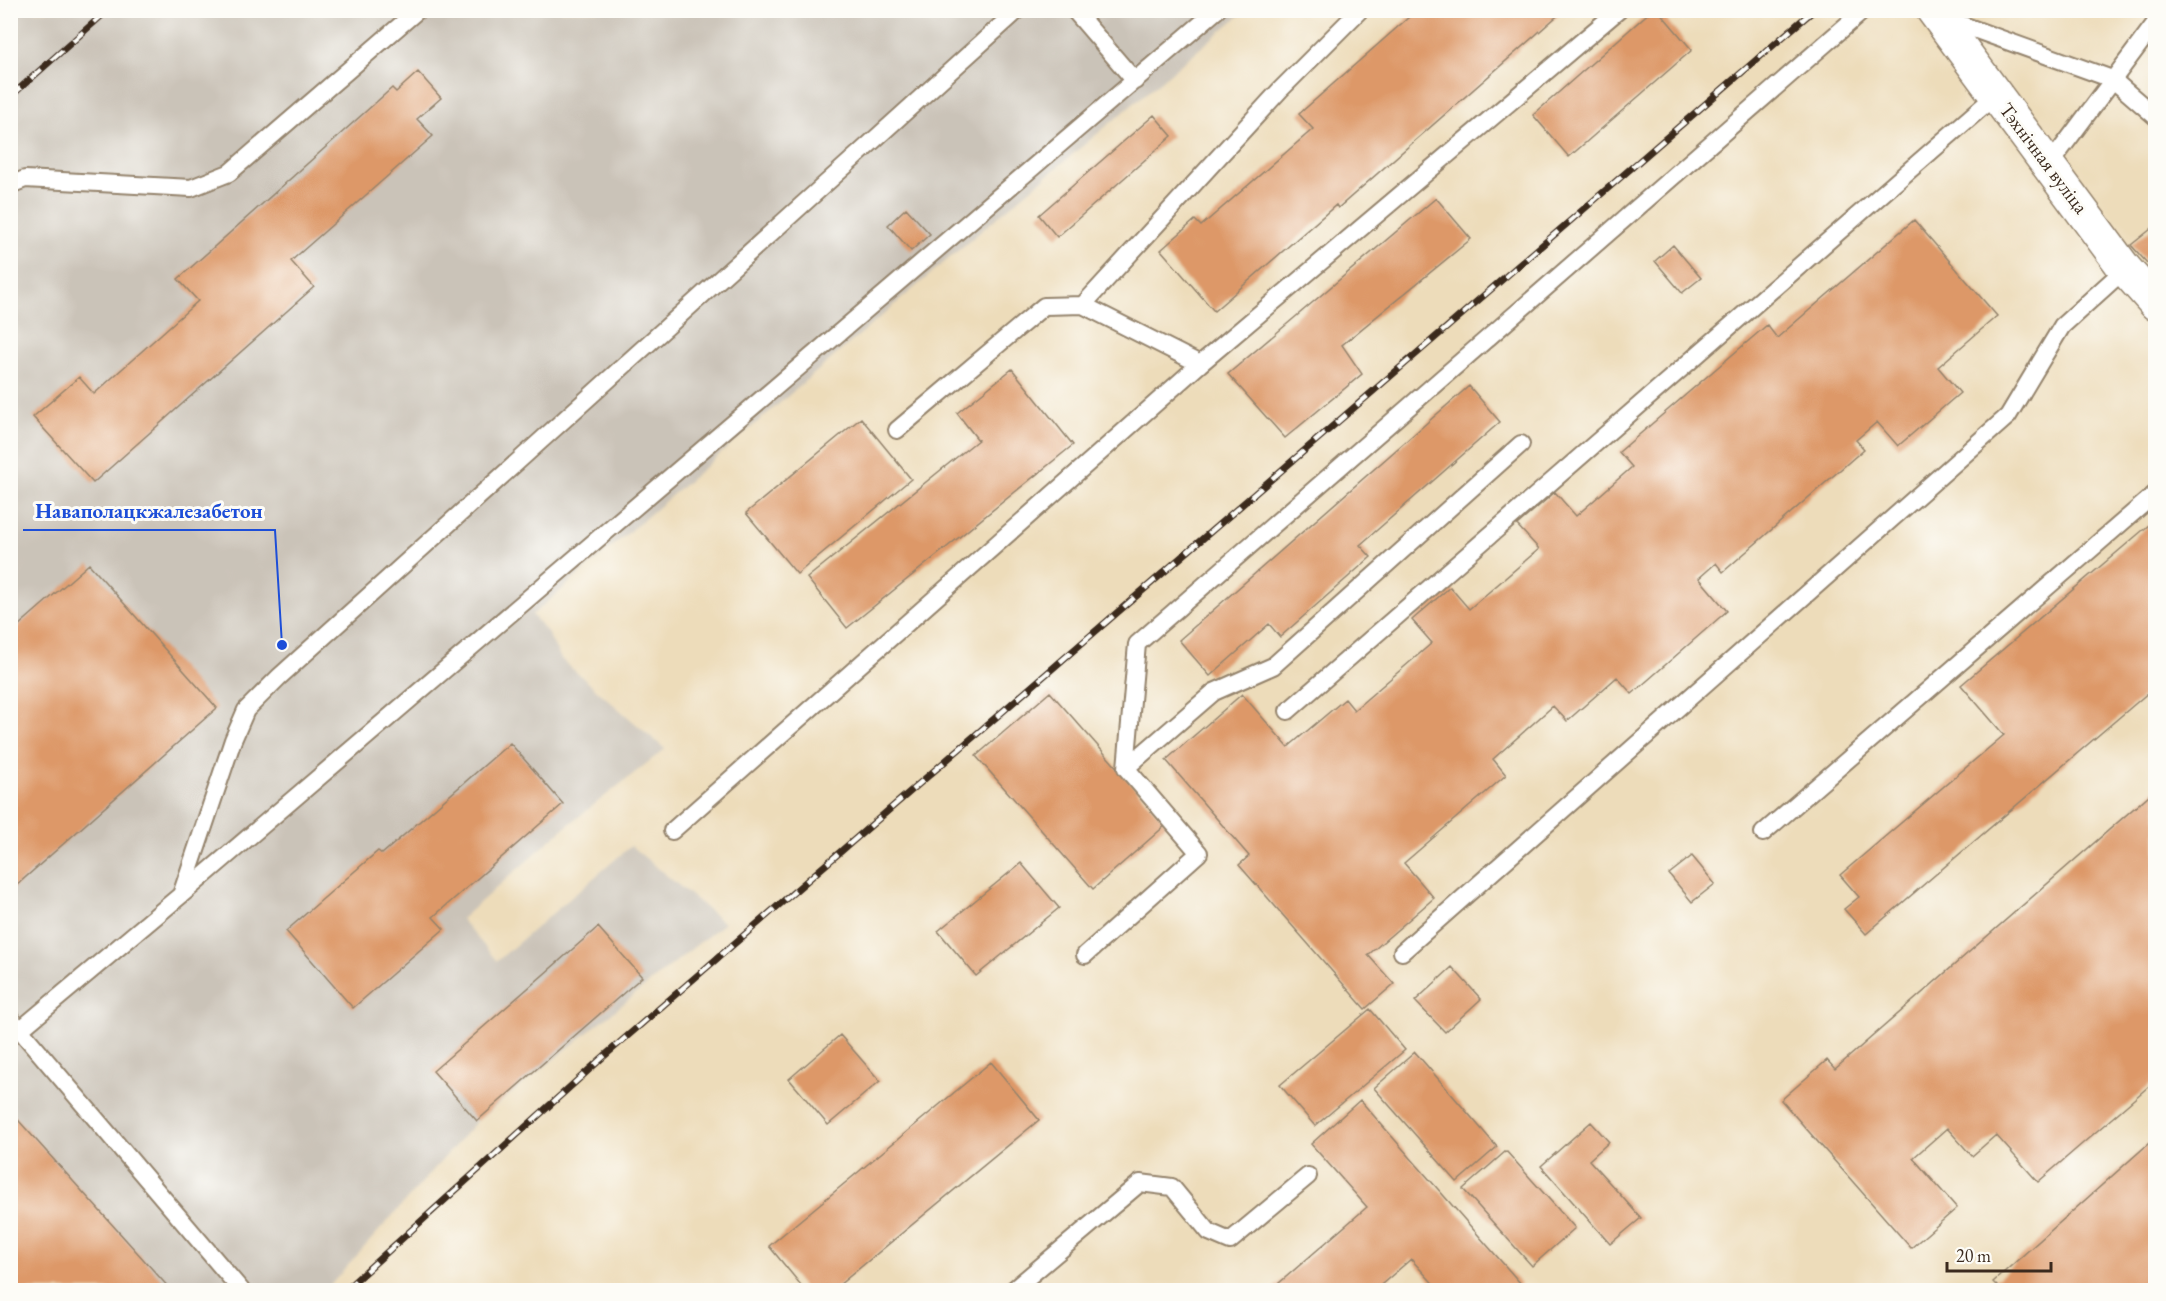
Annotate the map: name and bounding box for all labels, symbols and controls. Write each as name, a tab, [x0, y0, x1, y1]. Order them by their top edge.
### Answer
street label: Тэхнічная вуліца	[1994, 97, 2094, 219]
callout: Наваполацкжалезабетон	[23, 491, 275, 530]
text: Наваполацкжалезабетон	[35, 497, 263, 524]
scale bar	[1947, 1235, 2050, 1273]
text: 20 m	[1956, 1244, 1991, 1267]

